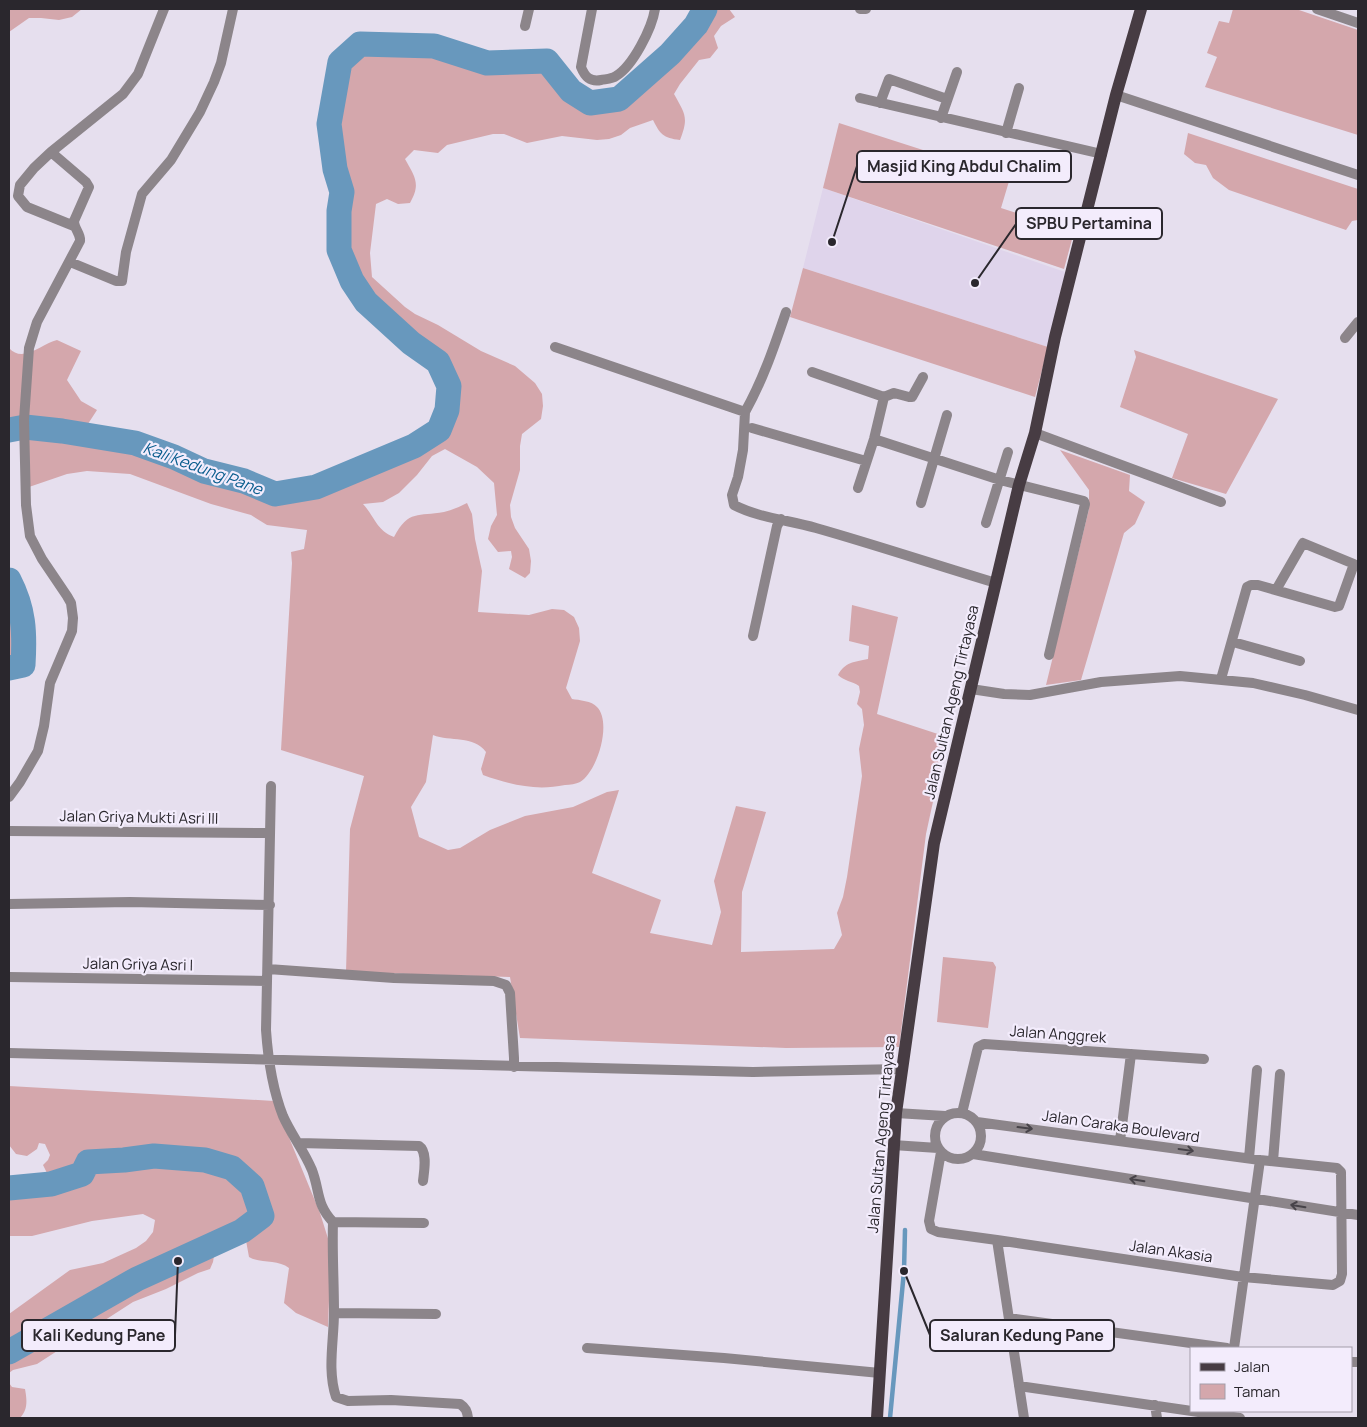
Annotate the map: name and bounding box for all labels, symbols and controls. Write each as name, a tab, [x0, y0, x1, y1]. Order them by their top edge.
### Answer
callout: Masjid King Abdul Chalim	[857, 151, 1071, 182]
text: Masjid King Abdul Chalim	[867, 155, 1061, 177]
callout: SPBU Pertamina	[1016, 208, 1162, 239]
text: SPBU Pertamina	[1026, 212, 1152, 234]
water label: Kali Kedung Pane	[140, 436, 267, 500]
street label: Jalan Sultan Ageng Tirtayasa	[918, 603, 984, 801]
street label: Jalan Griya Mukti Asri III	[59, 805, 219, 829]
street label: Jalan Griya Asri I	[83, 953, 193, 975]
street label: Jalan Anggrek	[1009, 1020, 1108, 1048]
street label: Jalan Sultan Ageng Tirtayasa	[862, 1034, 900, 1234]
street label: Jalan Caraka Boulevard	[1041, 1105, 1201, 1147]
one-way arrow	[1017, 1123, 1033, 1133]
one-way arrow	[1178, 1145, 1194, 1155]
one-way arrow	[1129, 1175, 1145, 1185]
one-way arrow	[1290, 1200, 1306, 1210]
street label: Jalan Akasia	[1128, 1235, 1214, 1267]
callout: Kali Kedung Pane	[22, 1320, 175, 1351]
callout: Saluran Kedung Pane	[930, 1320, 1114, 1351]
text: Kali Kedung Pane	[33, 1324, 166, 1346]
text: Saluran Kedung Pane	[940, 1324, 1104, 1346]
legend	[1190, 1347, 1352, 1412]
text: Jalan	[1234, 1356, 1270, 1377]
text: Taman	[1234, 1381, 1280, 1402]

